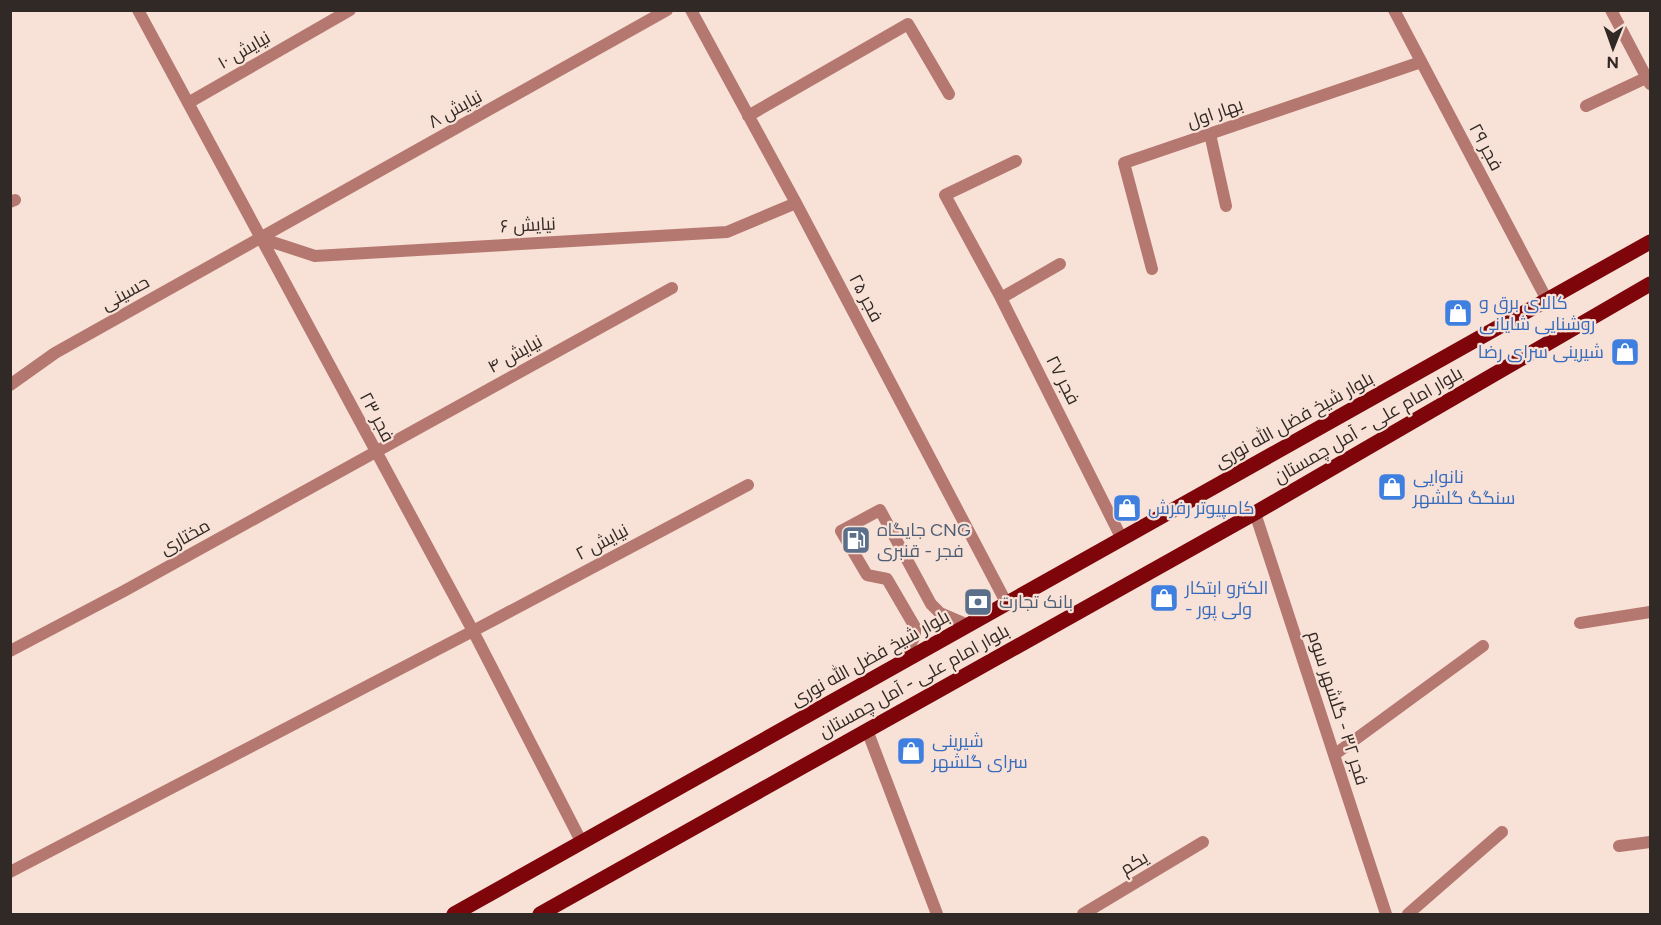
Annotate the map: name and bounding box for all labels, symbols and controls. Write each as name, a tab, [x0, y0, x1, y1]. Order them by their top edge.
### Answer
north arrow	[1583, 18, 1643, 78]
street label: نیایش ۱۰	[214, 26, 274, 74]
text: N	[1606, 53, 1619, 72]
street label: نیایش ۸	[424, 85, 486, 133]
street label: بهار اول	[1184, 93, 1246, 133]
street label: فجر ۲۹	[1464, 120, 1508, 174]
street label: نیایش ۶	[500, 213, 556, 237]
street label: فجر ۲۵	[844, 270, 888, 326]
street label: حسینی	[97, 271, 153, 315]
place label: کالای برق و روشنایی شایانی	[1479, 292, 1595, 335]
shop icon: کالای برق و روشنایی شایانی	[1442, 297, 1474, 329]
street label: نیایش ۴	[484, 330, 546, 378]
shop icon: شیرینی سرای رضا	[1609, 336, 1641, 368]
place label: شیرینی سرای رضا	[1478, 341, 1604, 363]
street label: فجر ۲۷	[1041, 352, 1085, 408]
street label: بلوار امام علی - آمل چمستان	[1270, 362, 1467, 489]
street label: بلوار شیخ فضل الله نوری	[1210, 366, 1378, 474]
street label: فجر ۲۳	[355, 388, 399, 446]
place label: نانوایی سنگگ گلشهر	[1412, 466, 1516, 509]
shop icon: نانوایی سنگگ گلشهر	[1376, 471, 1408, 503]
shop icon: کامپیوتر رفرش	[1111, 492, 1143, 524]
place label: کامپیوتر رفرش	[1148, 497, 1255, 519]
street label: مختاری	[156, 514, 214, 560]
street label: نیایش ۲	[572, 519, 632, 565]
place label: جایگاه CNG فجر - قنبری	[877, 519, 971, 562]
fuel station icon: جایگاه CNG فجر - قنبری	[840, 524, 872, 556]
place label: الکترو ابتکار - ولی پور	[1184, 577, 1268, 621]
shop icon: الکترو ابتکار - ولی پور	[1148, 582, 1180, 614]
bank icon: بانک تجارت	[962, 586, 994, 618]
place label: بانک تجارت	[999, 591, 1073, 613]
street label: بلوار شیخ فضل الله نوری	[786, 604, 954, 712]
street label: بلوار امام علی - آمل چمستان	[815, 619, 1014, 743]
street label: فجر ۳۲ - گلشهر سوم	[1302, 628, 1373, 788]
place label: شیرینی سرای گلشهر	[931, 730, 1028, 773]
shop icon: شیرینی سرای گلشهر	[895, 735, 927, 767]
street label: یکم	[1116, 846, 1153, 881]

